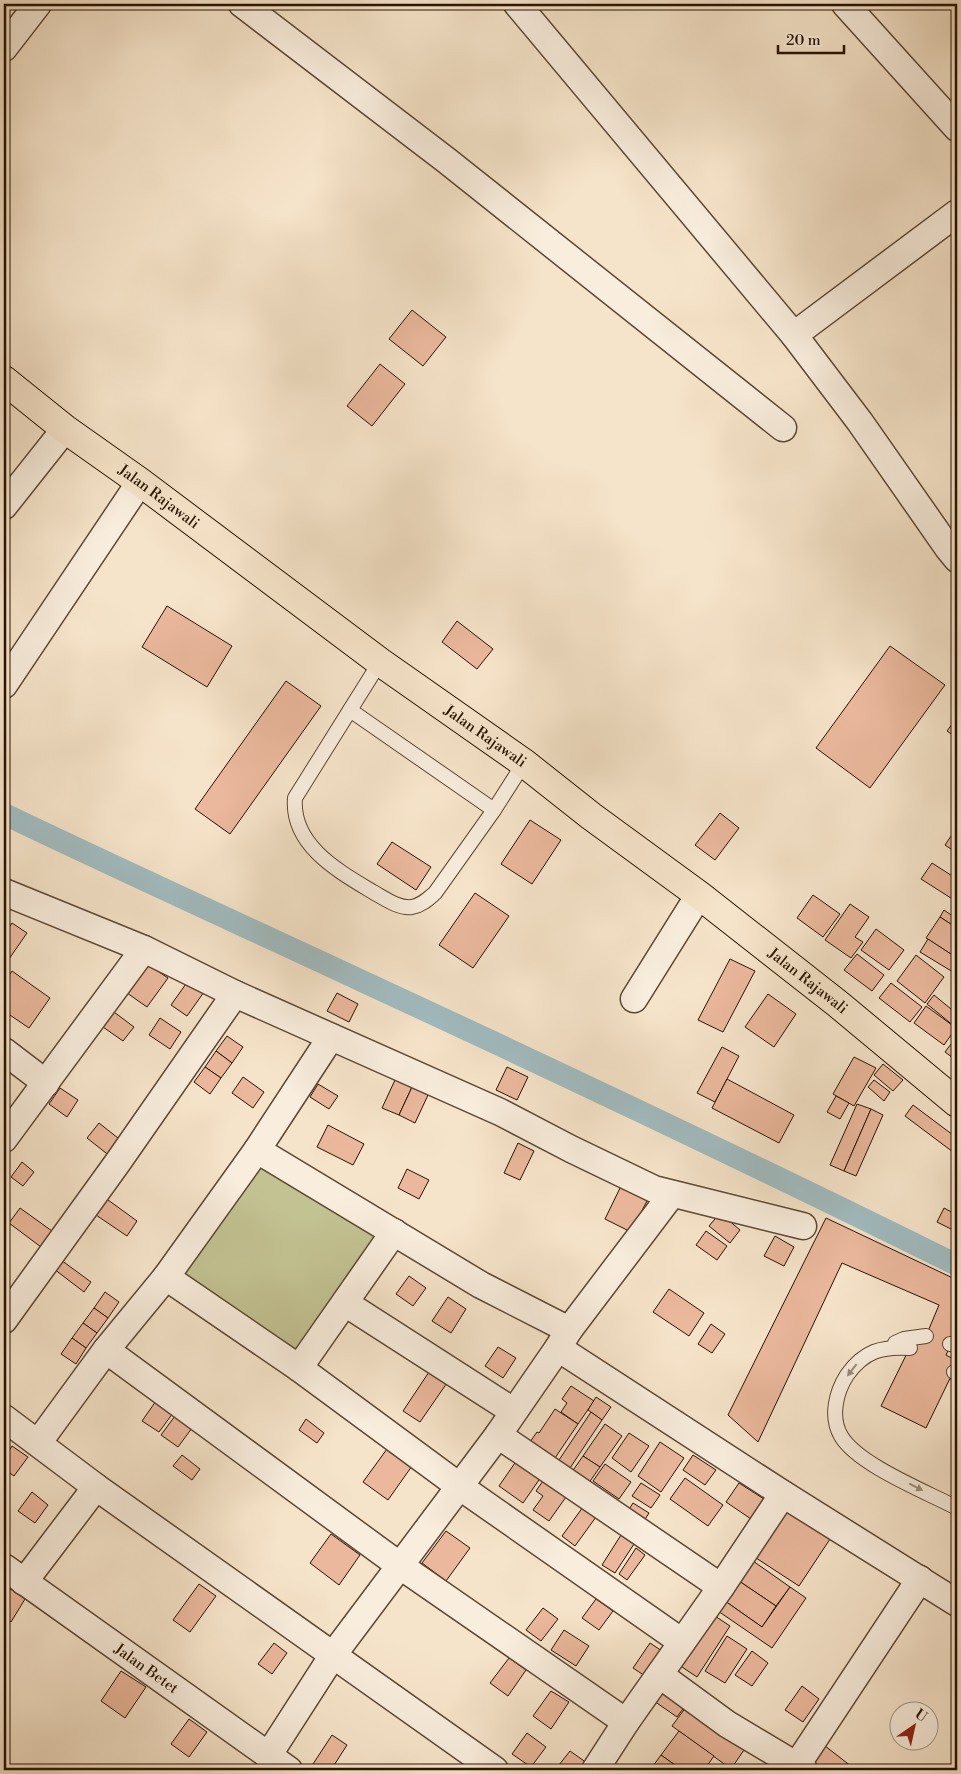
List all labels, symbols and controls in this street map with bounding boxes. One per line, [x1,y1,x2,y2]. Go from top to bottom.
scale bar [778,22,845,54]
text: 20 m [786,31,821,50]
street label: Jalan Rajawali [114,460,203,533]
street label: Jalan Rajawali [440,700,530,772]
street label: Jalan Rajawali [763,943,852,1018]
one-way arrow [846,1363,857,1376]
one-way arrow [909,1483,923,1491]
street label: Jalan Betet [110,1639,183,1699]
north arrow [888,1702,938,1752]
text: U [911,1706,930,1727]

